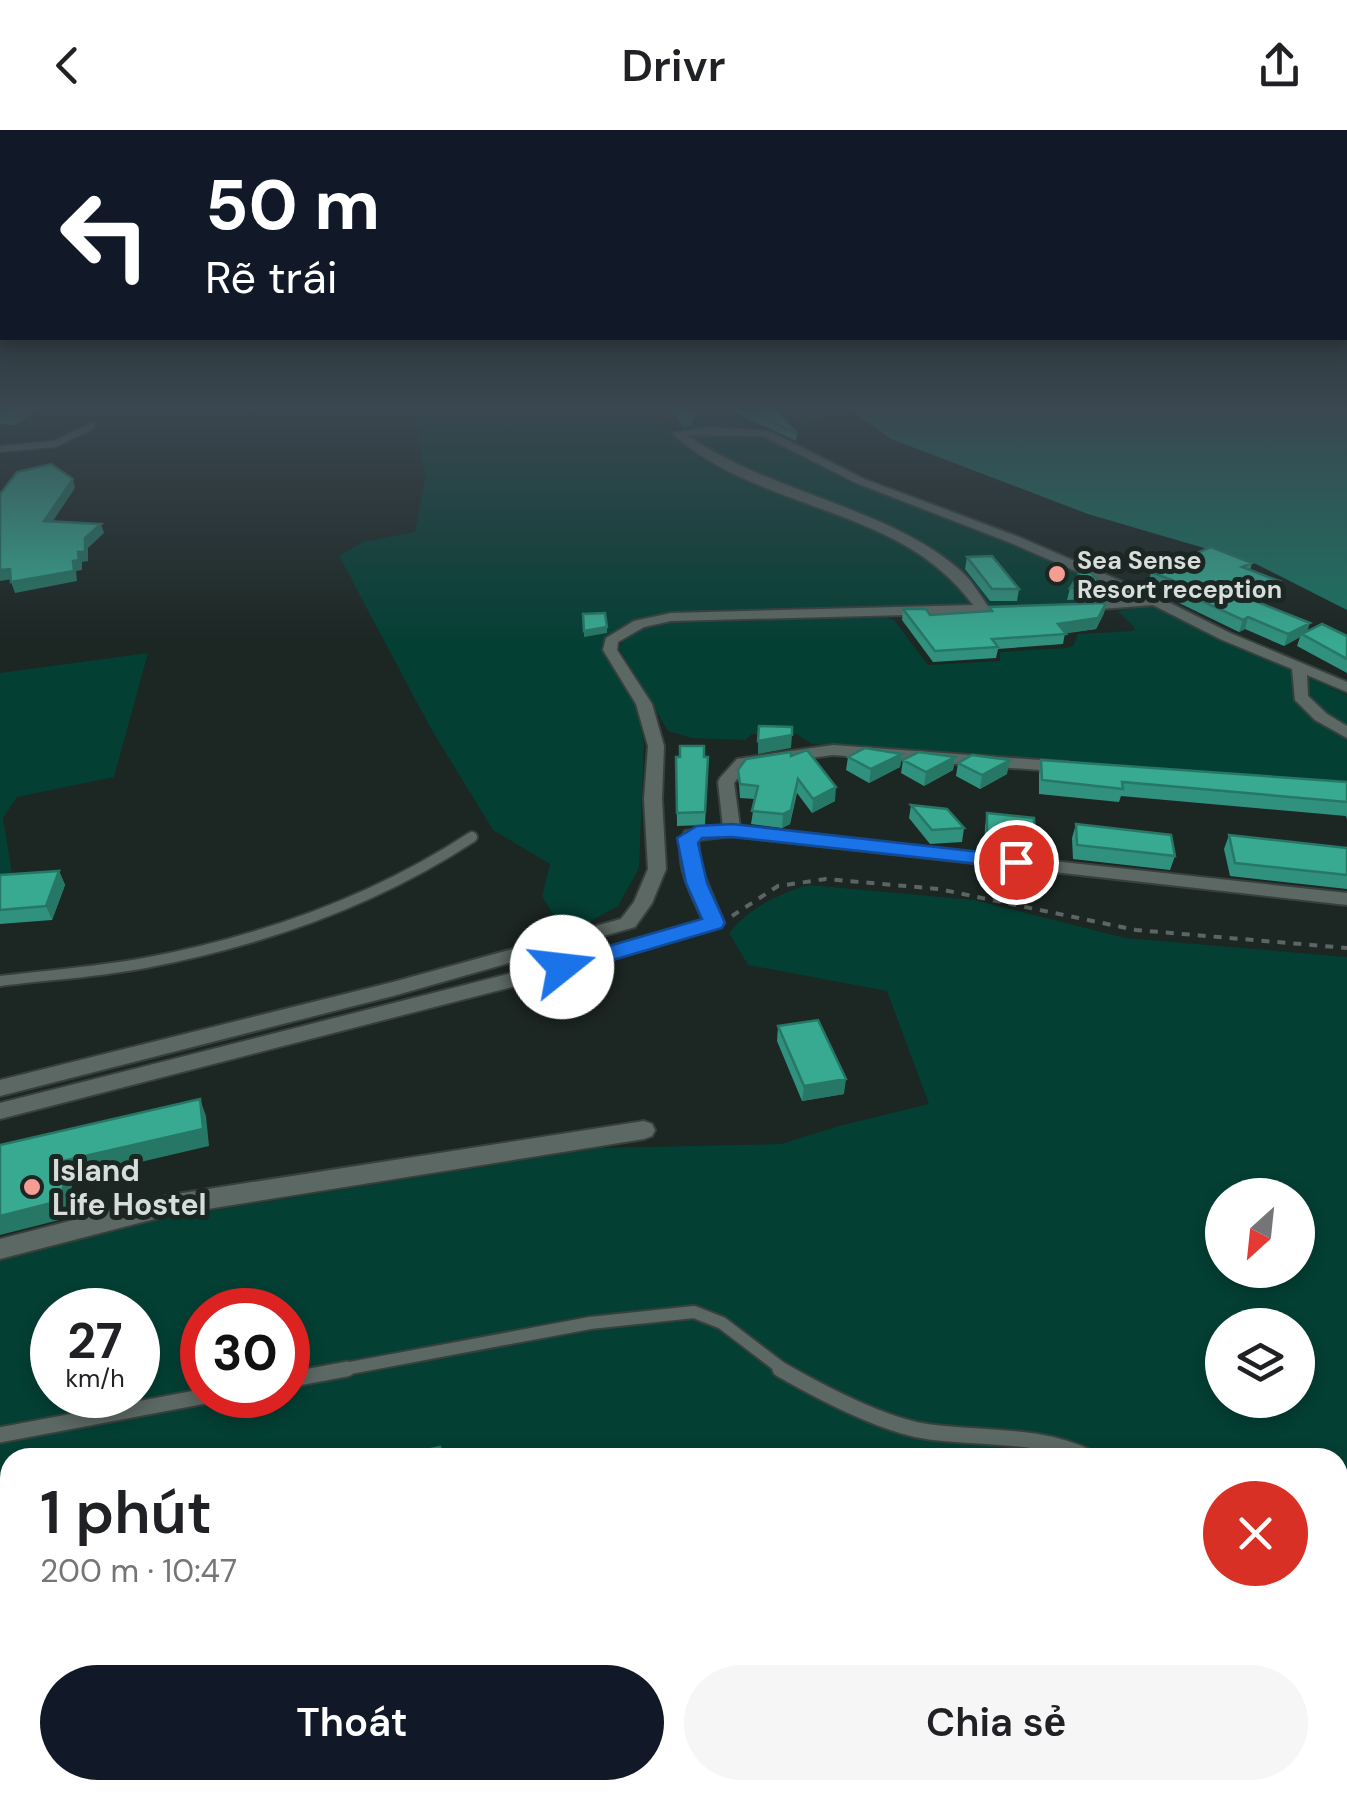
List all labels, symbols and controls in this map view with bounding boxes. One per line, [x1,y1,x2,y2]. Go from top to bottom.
text: Drivr [621,36,726,95]
icon: back [40,38,95,93]
icon: share [1252,38,1307,93]
text: 50 m [205,160,380,251]
icon: left [40,170,170,300]
text: Rẽ trái [205,248,337,307]
place label: Sea Sense Resort reception [1077,544,1282,606]
marker: Sea Sense Resort reception [1046,563,1068,585]
pin [974,820,1059,905]
icon: arrive [989,835,1044,890]
position arrow [510,915,614,1019]
place label: Island Life Hostel [52,1151,207,1224]
marker: Island Life Hostel [21,1176,43,1198]
north arrow [1205,1178,1315,1288]
map controls [1205,1178,1315,1418]
speed limit sign: 30 [180,1288,310,1418]
text: 27 [67,1308,123,1374]
button: layers [1205,1308,1315,1418]
text: km/h [65,1362,125,1395]
text: 1 phút [40,1473,212,1552]
button: close [1203,1481,1308,1586]
text: 200 m · 10:47 [40,1550,237,1592]
button: Thoát [40,1665,664,1780]
button: Chia sẻ [684,1665,1308,1780]

